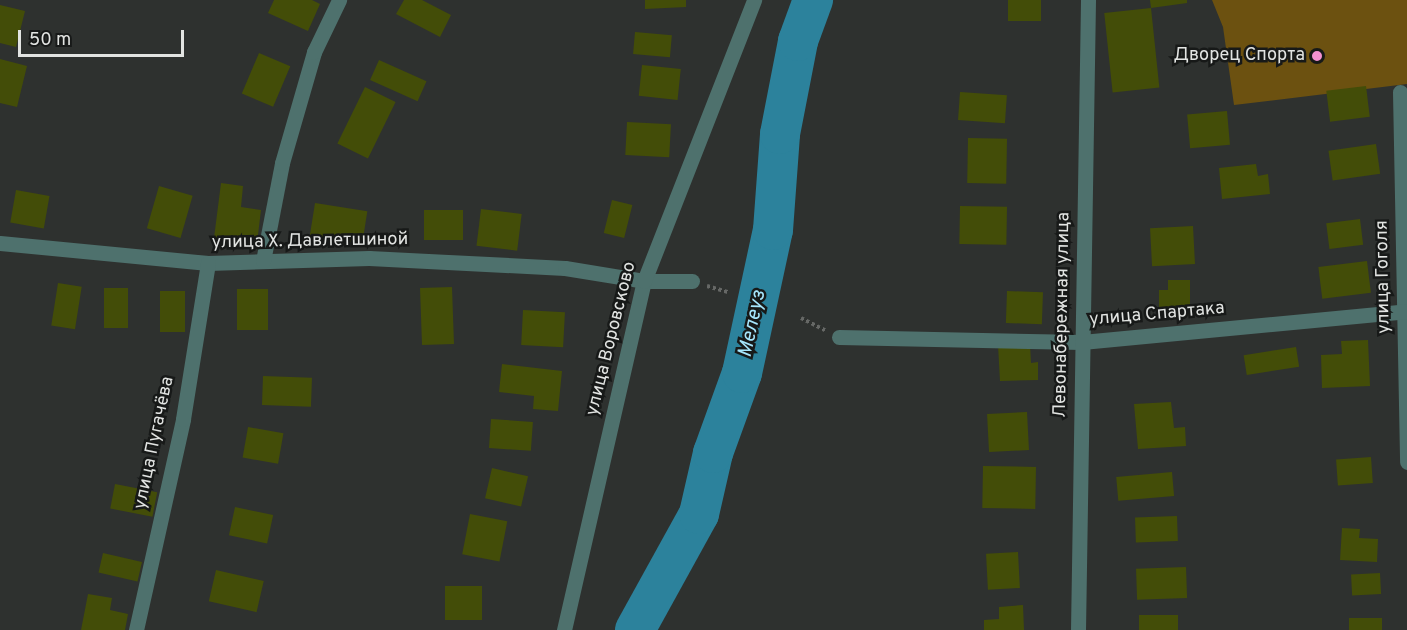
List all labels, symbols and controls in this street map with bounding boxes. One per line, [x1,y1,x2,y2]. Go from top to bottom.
scale bar [21,18,188,56]
text: 50 m [29,29,71,52]
place label: Дворец Спорта [1173,45,1305,67]
marker: Дворец Спорта [1310,49,1324,63]
street label: Левонабережная улица [1050,212,1076,418]
street label: улица Гоголя [1372,220,1396,334]
street label: улица Х. Давлетшиной [212,229,408,255]
street label: улица Воровсково [582,260,642,418]
water label: Мелеуз [734,288,772,360]
street label: улица Спартака [1088,298,1226,332]
street label: улица Пугачёва [130,375,180,511]

